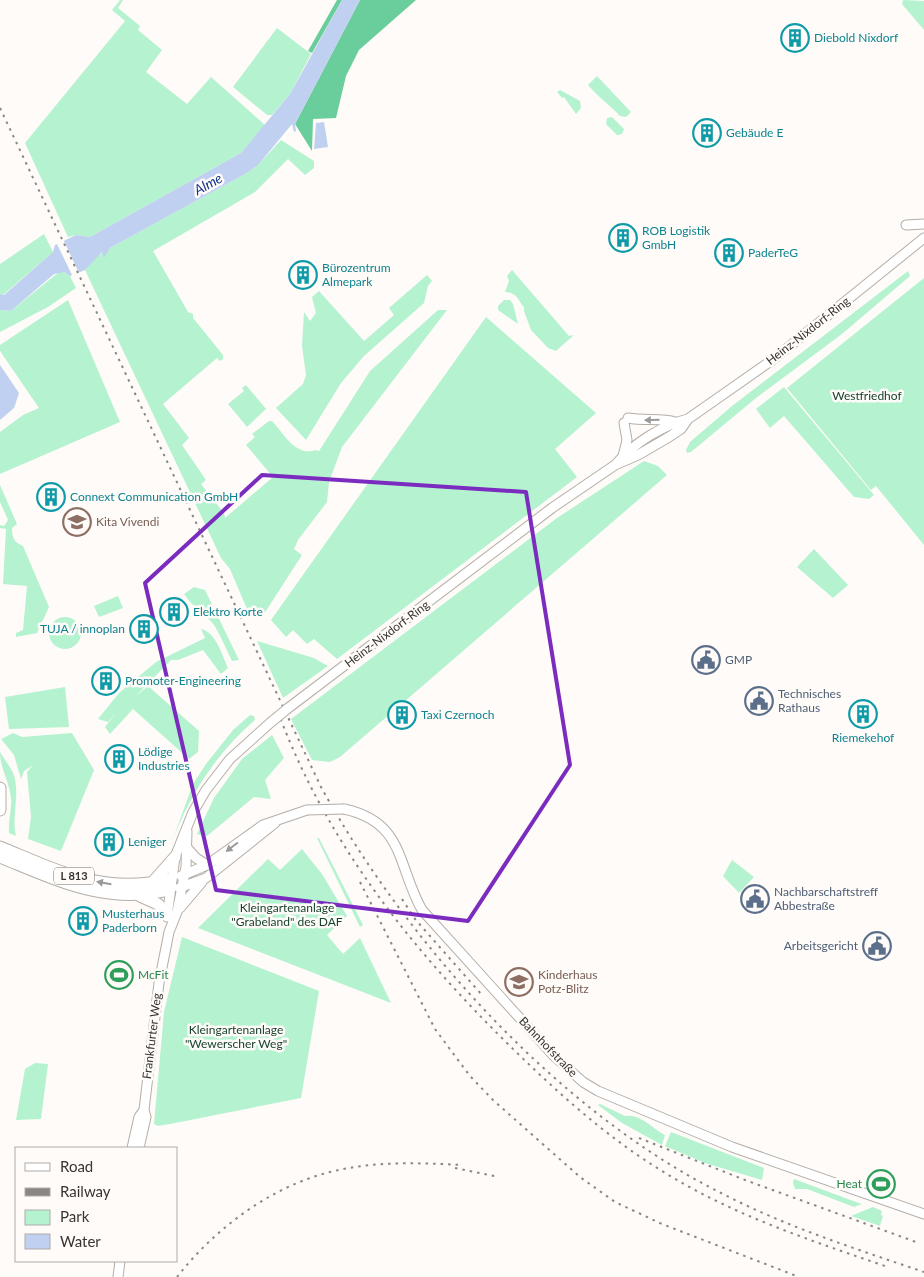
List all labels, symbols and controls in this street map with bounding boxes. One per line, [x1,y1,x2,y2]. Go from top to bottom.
building icon: Diebold Nixdorf [780,23,810,53]
place label: Diebold Nixdorf [814,30,899,45]
building icon: Gebäude E [692,118,722,148]
place label: Gebäude E [726,125,784,140]
water label: Alme [190,169,225,199]
building icon: ROB Logistik GmbH [608,223,638,253]
place label: ROB Logistik GmbH [642,223,711,252]
building icon: PaderTeG [714,238,744,268]
place label: PaderTeG [748,245,798,260]
building icon: Bürozentrum Almepark [288,260,318,290]
place label: Bürozentrum Almepark [322,260,391,289]
street label: Heinz-Nixdorf-Ring [763,293,853,368]
park label: Westfriedhof [832,388,902,403]
one-way arrow [643,416,659,424]
building icon: Connext Communication GmbH [36,482,66,512]
place label: Connext Communication GmbH [70,489,238,504]
school or university icon: Kita Vivendi [62,507,92,537]
place label: Kita Vivendi [96,514,160,529]
building icon: Elektro Korte [159,597,189,627]
street label: Heinz-Nixdorf-Ring [341,597,432,670]
place label: Elektro Korte [193,604,263,619]
building icon: TUJA / innoplan [129,614,159,644]
place label: TUJA / innoplan [40,621,125,636]
public building icon: GMP [691,645,721,675]
place label: GMP [725,652,752,667]
building icon: Promoter-Engineering [91,666,121,696]
place label: Promoter-Engineering [125,673,241,688]
public building icon: Technisches Rathaus [744,686,774,716]
place label: Technisches Rathaus [778,686,841,715]
building icon: Riemekehof [848,699,878,729]
building icon: Taxi Czernoch [387,700,417,730]
place label: Taxi Czernoch [421,707,495,722]
place label: Riemekehof [832,730,895,745]
building icon: Lödige Industries [104,744,134,774]
place label: Lödige Industries [138,744,190,773]
building icon: Leniger [94,827,124,857]
place label: Leniger [128,834,167,849]
one-way arrow [225,842,239,852]
road number: L 813 [54,868,94,884]
one-way arrow [95,879,111,887]
public building icon: Nachbarschaftstreff Abbestraße [740,884,770,914]
place label: Nachbarschaftstreff Abbestraße [774,884,878,913]
park label: Kleingartenanlage "Grabeland" des DAF [231,900,343,929]
building icon: Musterhaus Paderborn [68,906,98,936]
place label: Musterhaus Paderborn [102,906,164,935]
public building icon: Arbeitsgericht [862,931,892,961]
place label: Arbeitsgericht [784,938,859,953]
sports icon: McFit [104,960,134,990]
place label: McFit [138,967,169,982]
school or university icon: Kinderhaus Potz-Blitz [504,967,534,997]
place label: Kinderhaus Potz-Blitz [538,967,598,996]
street label: Frankfurter Weg [139,992,164,1080]
street label: Bahnhofstraße [516,1014,581,1080]
park label: Kleingartenanlage "Wewerscher Weg" [185,1022,287,1051]
legend [15,1147,178,1262]
text: Road [60,1157,93,1175]
sports icon: Heat [866,1169,896,1199]
place label: Heat [836,1176,863,1191]
text: Railway [60,1182,111,1200]
text: Park [60,1207,90,1225]
text: Water [60,1232,101,1250]

